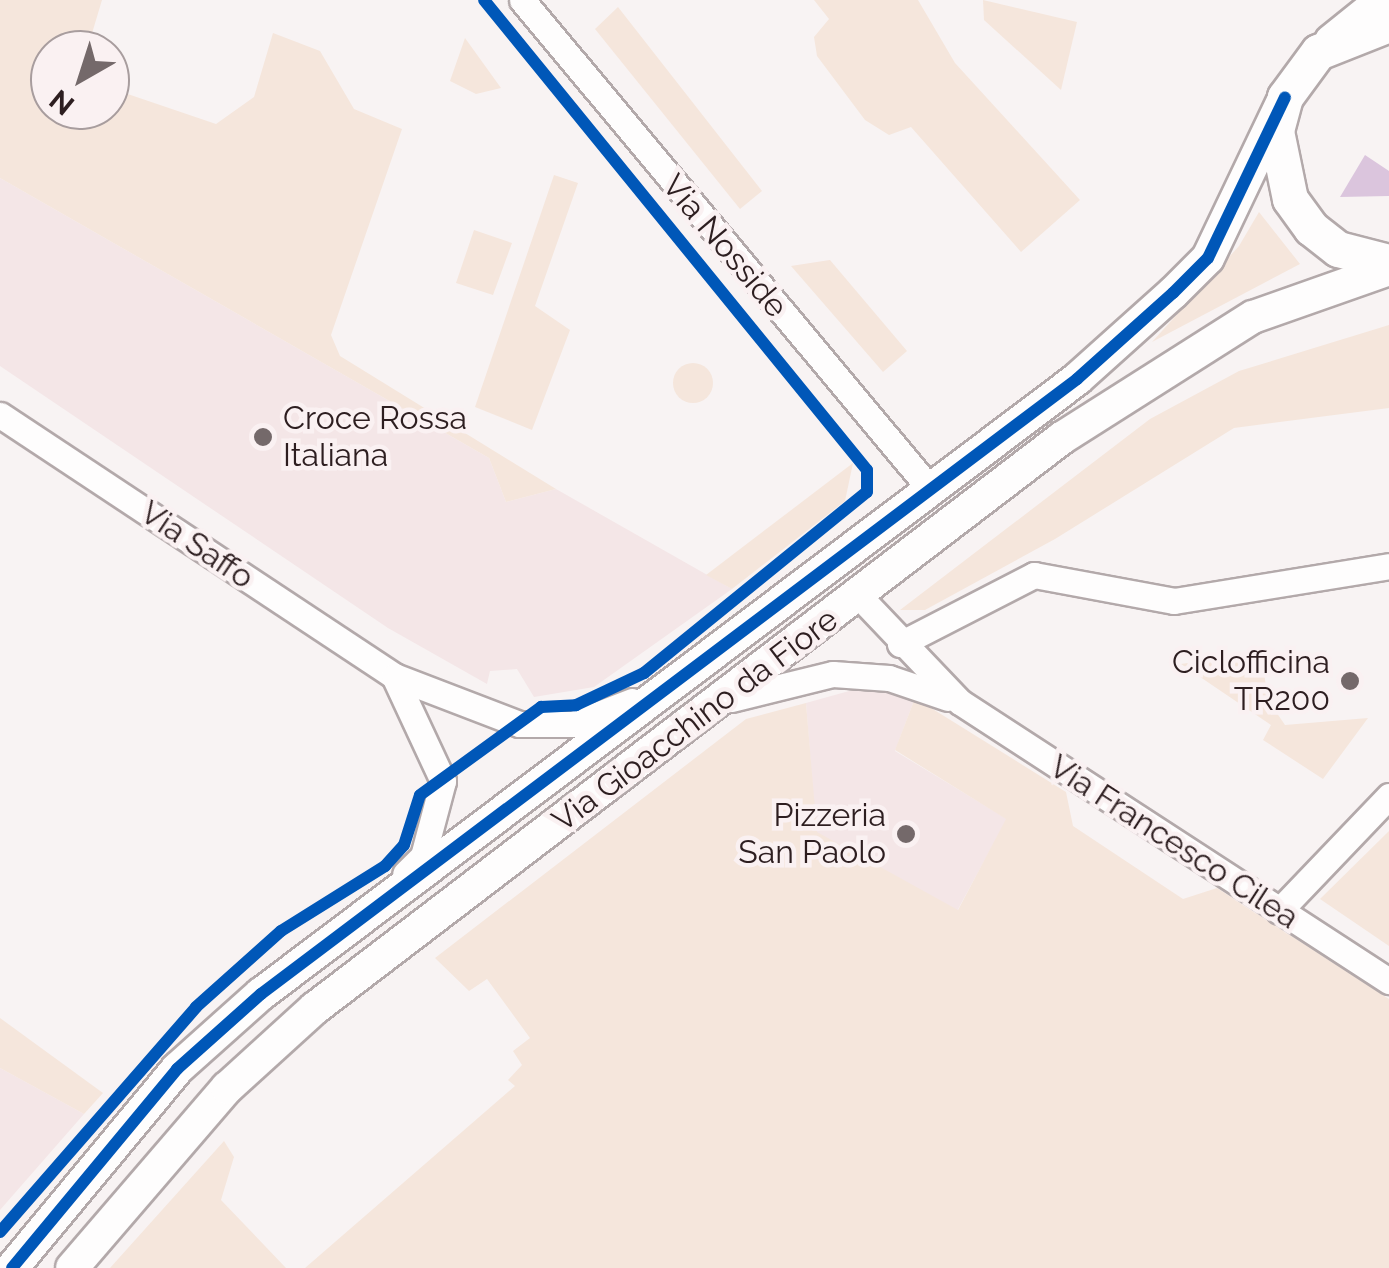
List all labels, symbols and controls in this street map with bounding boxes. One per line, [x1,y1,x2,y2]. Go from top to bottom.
north arrow [30,30,130,130]
text: N [43,83,81,122]
street label: Via Nosside [654,167,796,325]
place label: Croce Rossa Italiana [283,400,467,475]
marker: Croce Rossa Italiana [252,426,274,448]
street label: Via Saffo [133,493,261,597]
street label: Via Gioacchino da Fiore [545,600,845,840]
place label: Ciclofficina TR200 [1172,644,1330,719]
marker: Ciclofficina TR200 [1339,670,1361,692]
street label: Via Francesco Cilea [1042,747,1306,937]
place label: Pizzeria San Paolo [738,797,886,872]
marker: Pizzeria San Paolo [895,823,917,845]

